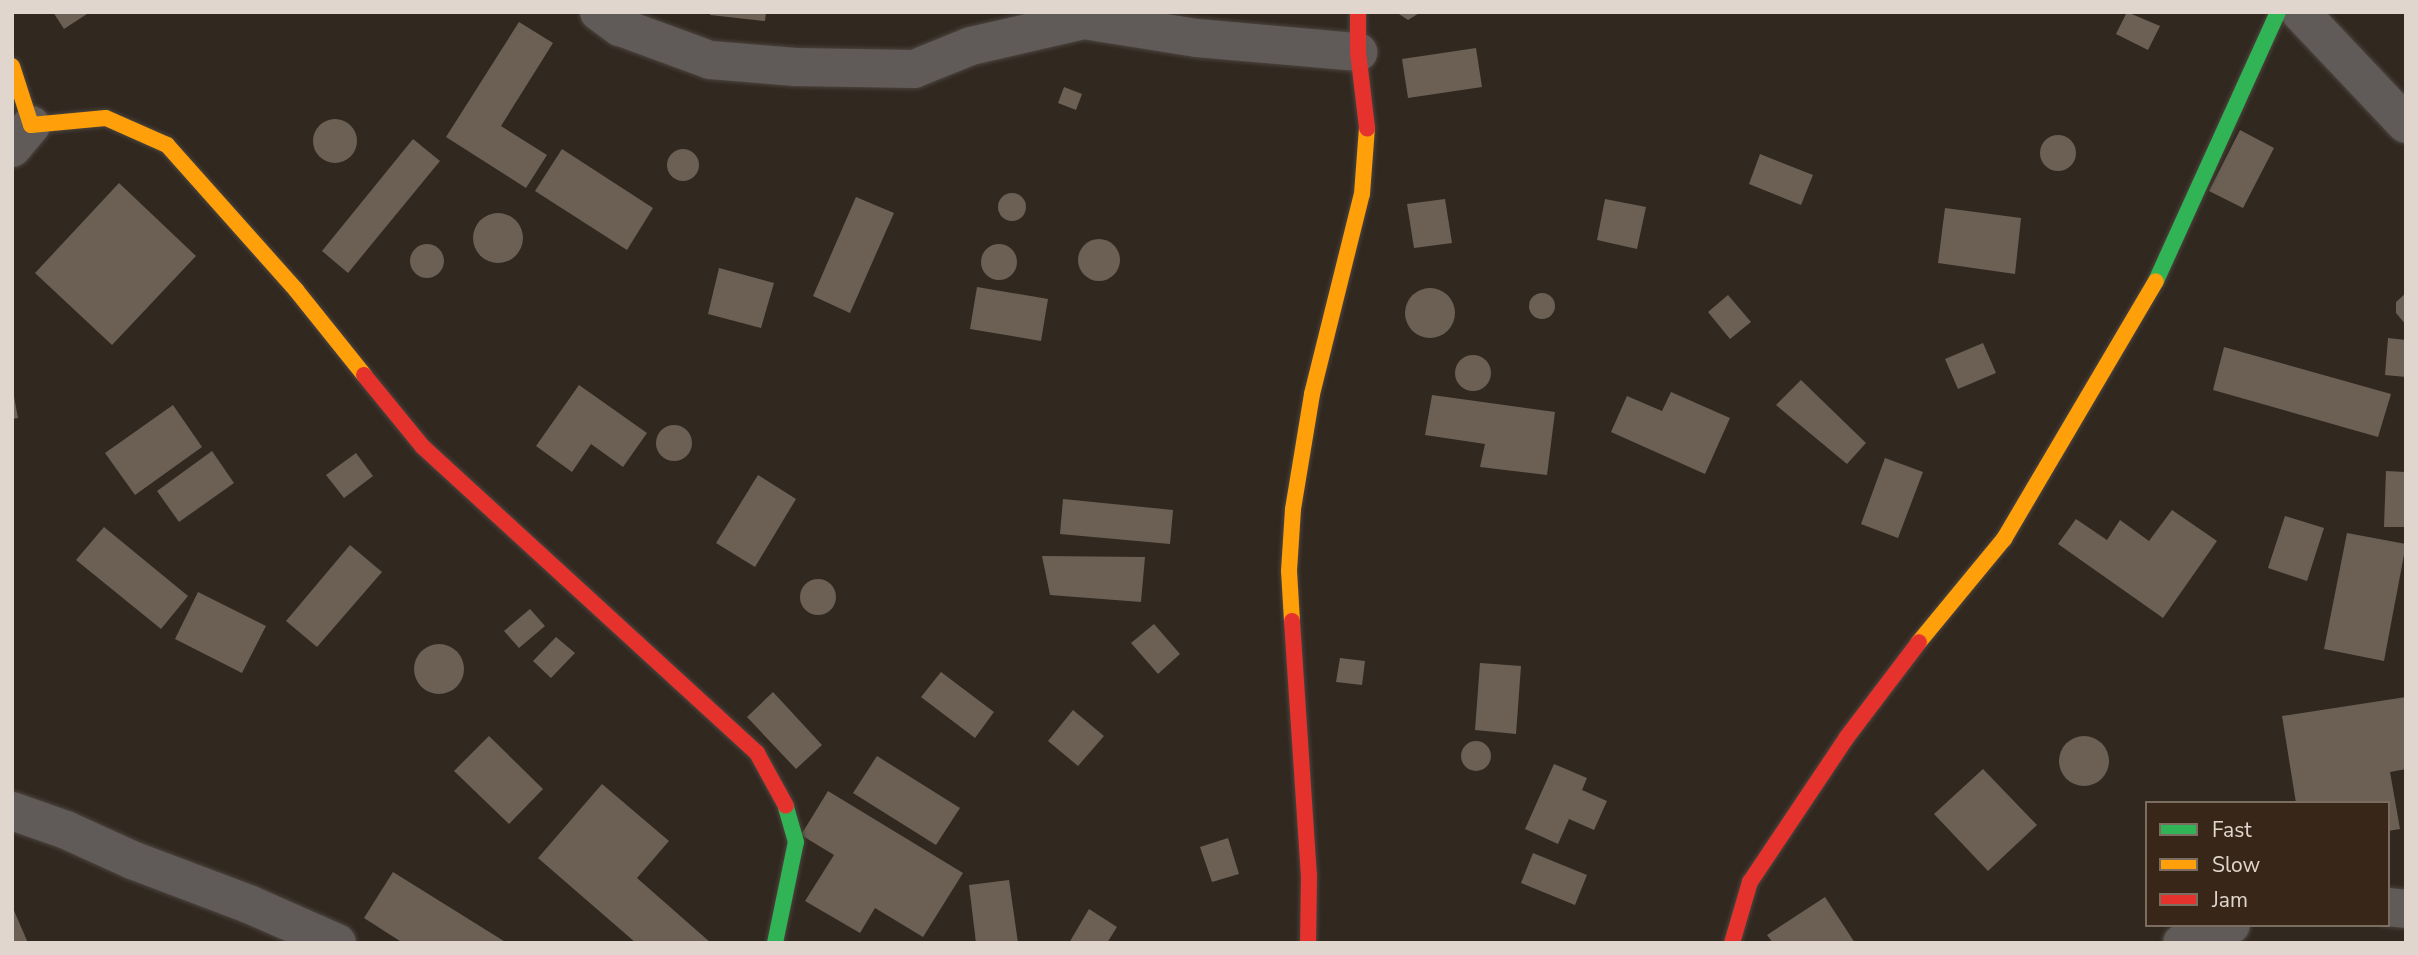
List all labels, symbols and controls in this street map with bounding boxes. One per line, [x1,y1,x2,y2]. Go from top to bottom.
legend [2145,801,2390,927]
text: Fast [2212,816,2252,844]
text: Slow [2212,851,2260,879]
text: Jam [2212,886,2248,914]

